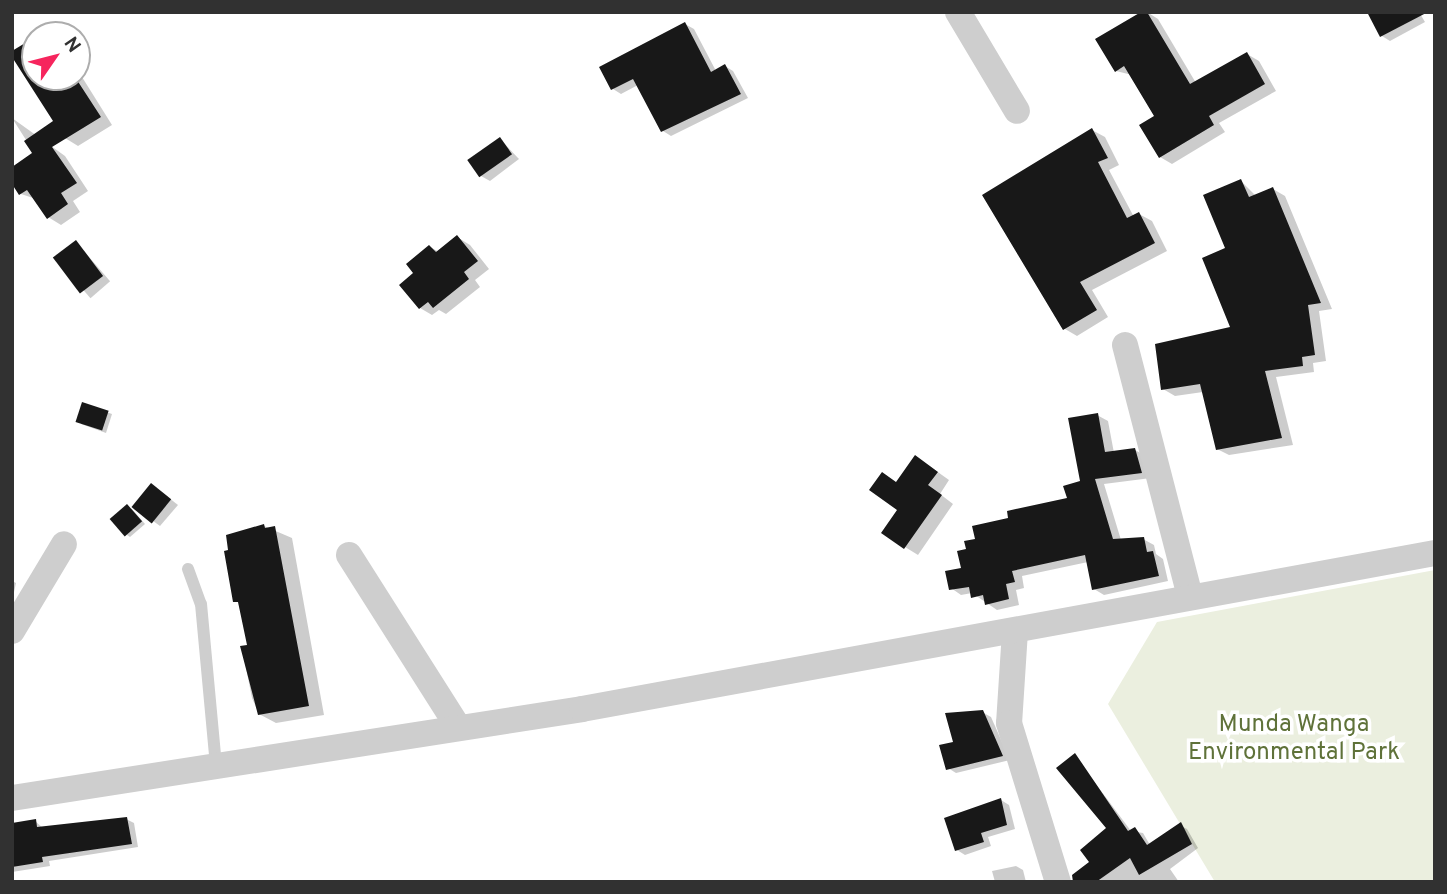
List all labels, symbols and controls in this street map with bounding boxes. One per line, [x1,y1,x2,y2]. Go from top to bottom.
north arrow [21,21,91,91]
text: N [58,33,85,58]
park label: Munda Wanga Environmental Park [1188,712,1400,768]

